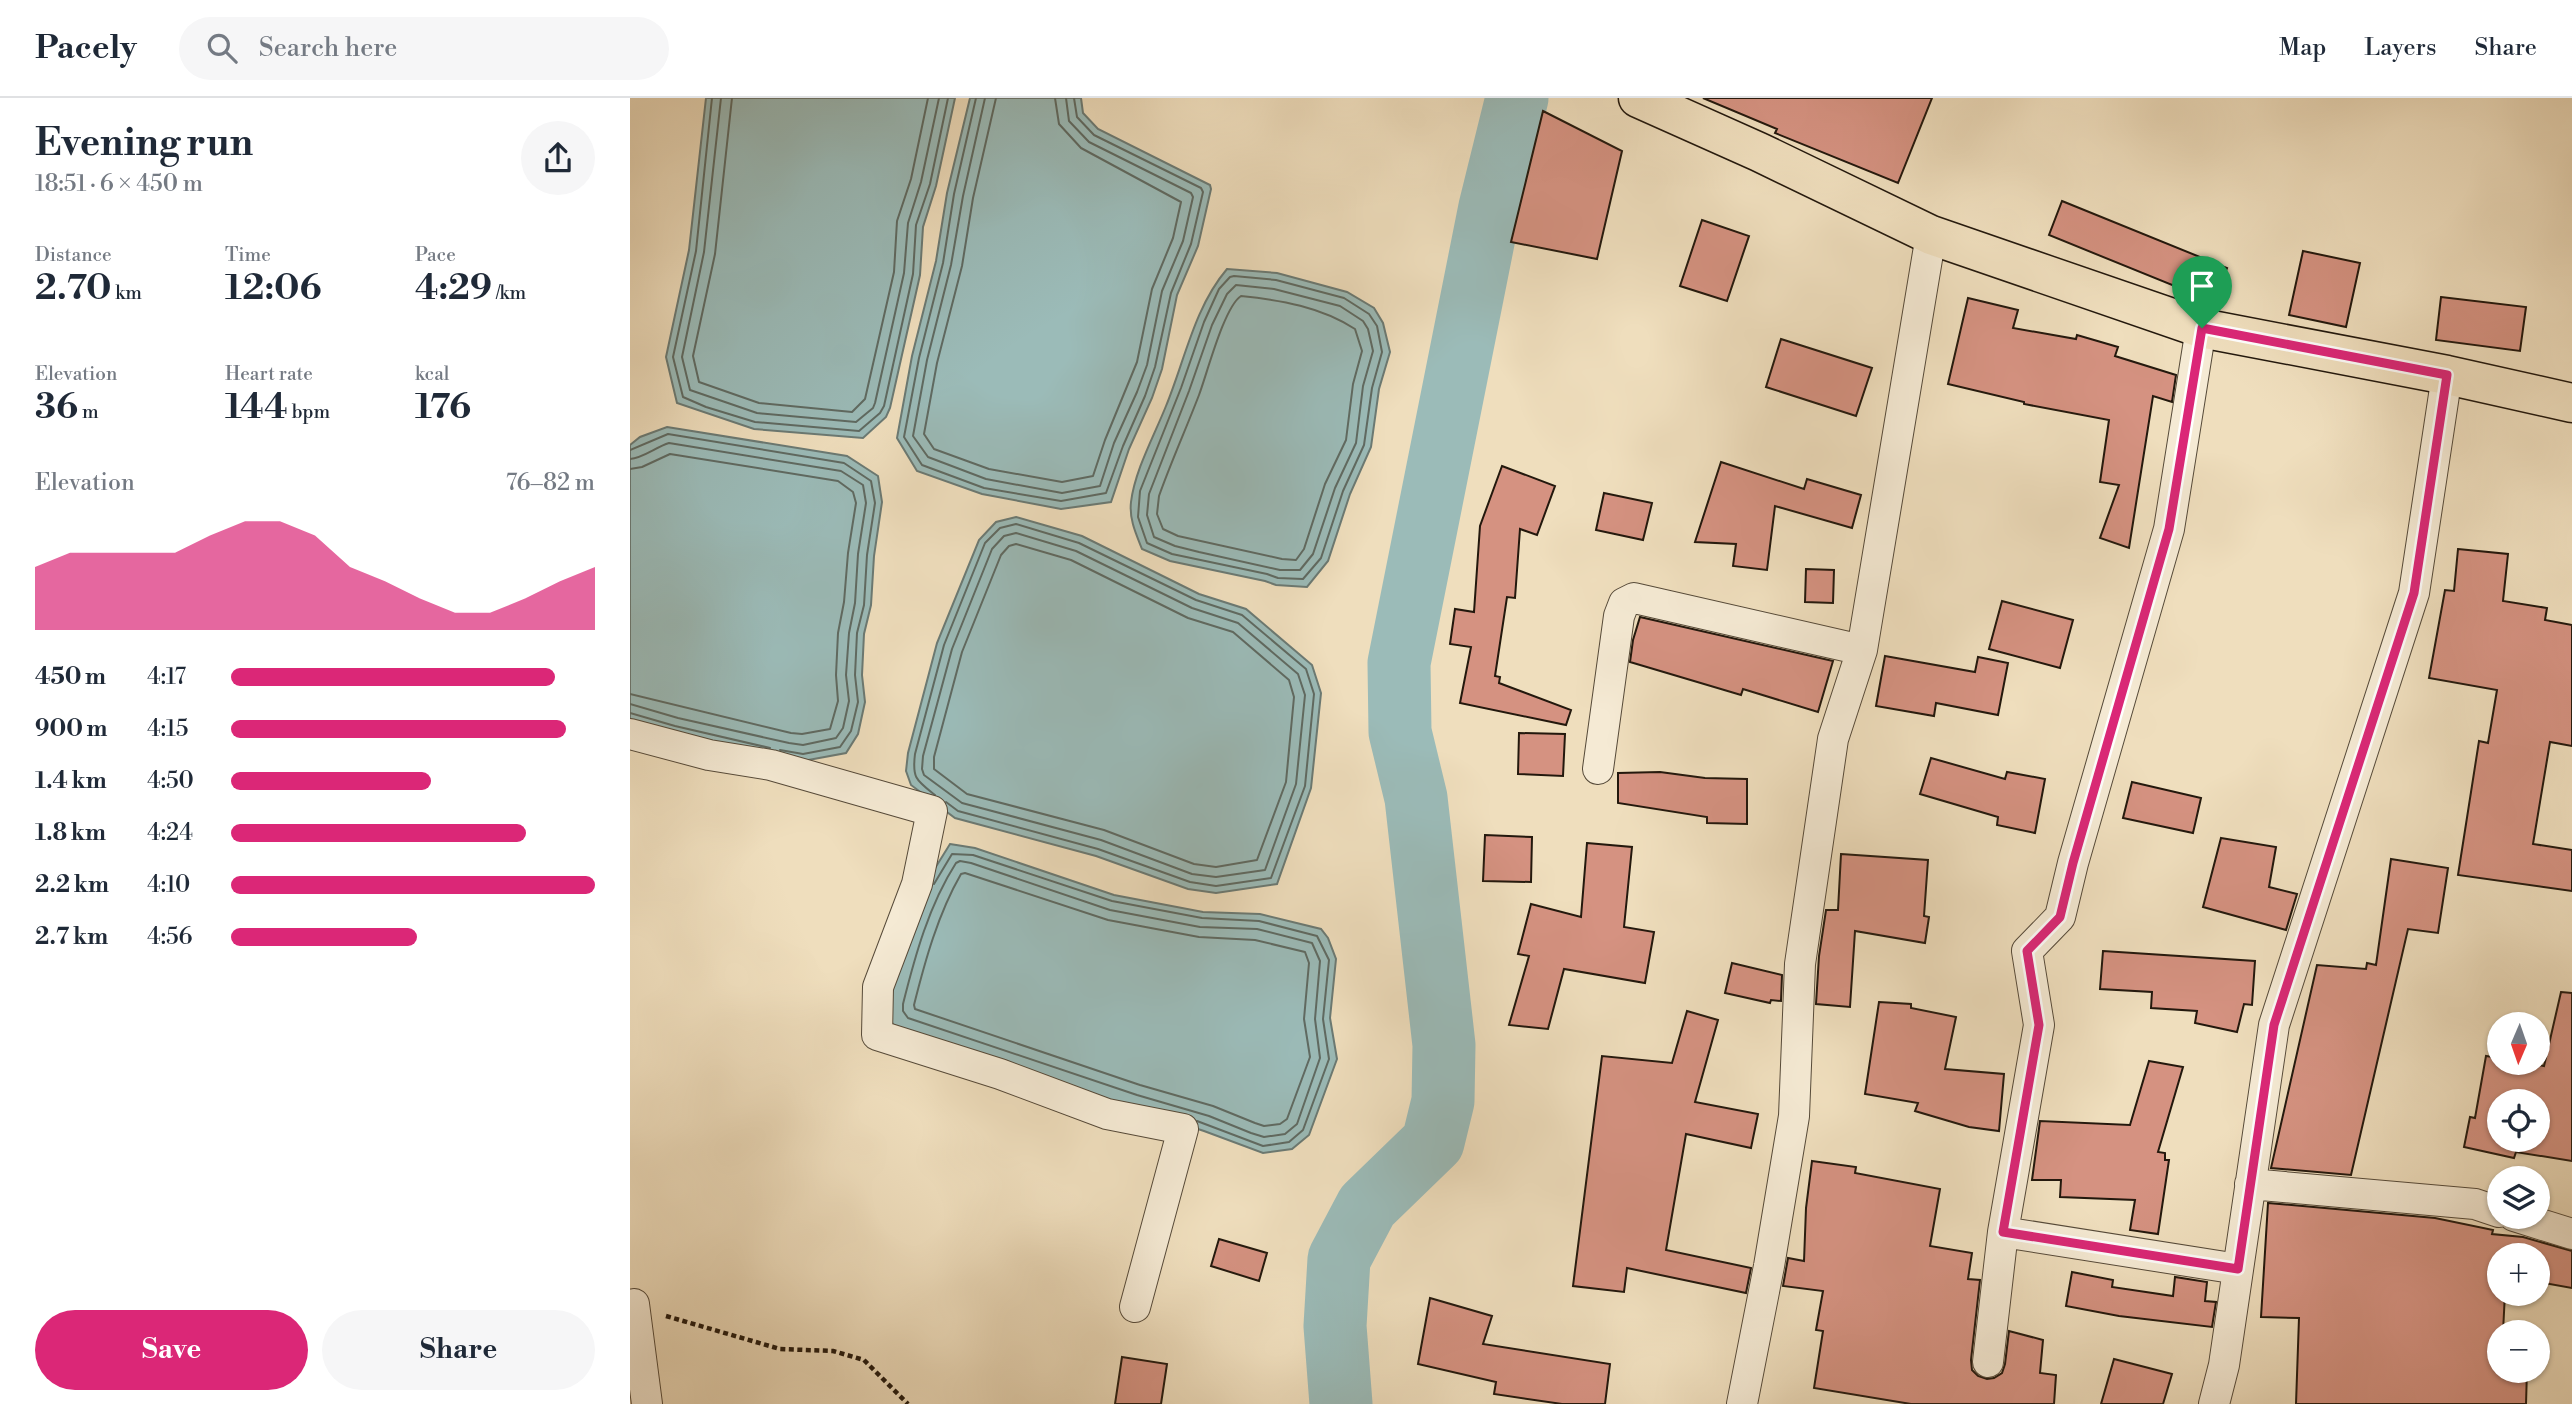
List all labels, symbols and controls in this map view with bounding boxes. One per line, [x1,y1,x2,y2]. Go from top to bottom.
search box [179,17,669,80]
text: Pacely [35,28,137,69]
icon: search [203,29,241,67]
text: Search here [259,32,397,64]
text: Map [2279,33,2326,63]
text: Layers [2364,33,2436,63]
text: Share [2474,33,2537,63]
text: Evening run [35,120,253,167]
button: share [521,121,595,195]
text: 18:51 · 6 × 450 m [35,170,203,198]
text: Distance [35,243,112,267]
text: Time [225,243,271,267]
text: Pace [415,243,456,267]
pin [2172,256,2232,328]
text: 2.70 [35,267,111,310]
text: 12:06 [225,267,321,310]
text: 4:29 [415,267,492,310]
icon: arrive [2183,267,2221,305]
text: km [111,281,142,305]
text: /km [492,281,526,305]
text: Elevation [35,362,117,386]
text: Heart rate [225,362,313,386]
text: kcal [415,362,449,386]
text: 36 [35,386,78,429]
text: 144 [225,386,288,429]
text: 176 [415,386,471,429]
text: m [78,400,99,424]
text: bpm [288,400,330,424]
text: Elevation [35,469,135,497]
text: 76–82 m [506,469,595,497]
text: 450 m [35,663,106,691]
text: 4:17 [147,663,186,691]
text: 900 m [35,715,108,743]
text: 4:15 [147,715,188,743]
text: 1.4 km [35,767,107,795]
text: 4:50 [147,767,194,795]
text: 1.8 km [35,819,106,847]
text: 4:24 [147,819,193,847]
text: 2.2 km [35,871,109,899]
text: 4:10 [147,871,190,899]
text: 2.7 km [35,923,108,951]
text: 4:56 [147,923,193,951]
north arrow [2487,1012,2550,1074]
map controls [2487,1012,2550,1383]
button: locate [2487,1089,2550,1152]
button: layers [2487,1166,2550,1229]
button: + [2487,1243,2550,1306]
button: Save [35,1310,308,1390]
button: Share [322,1310,595,1390]
button: − [2487,1320,2550,1383]

